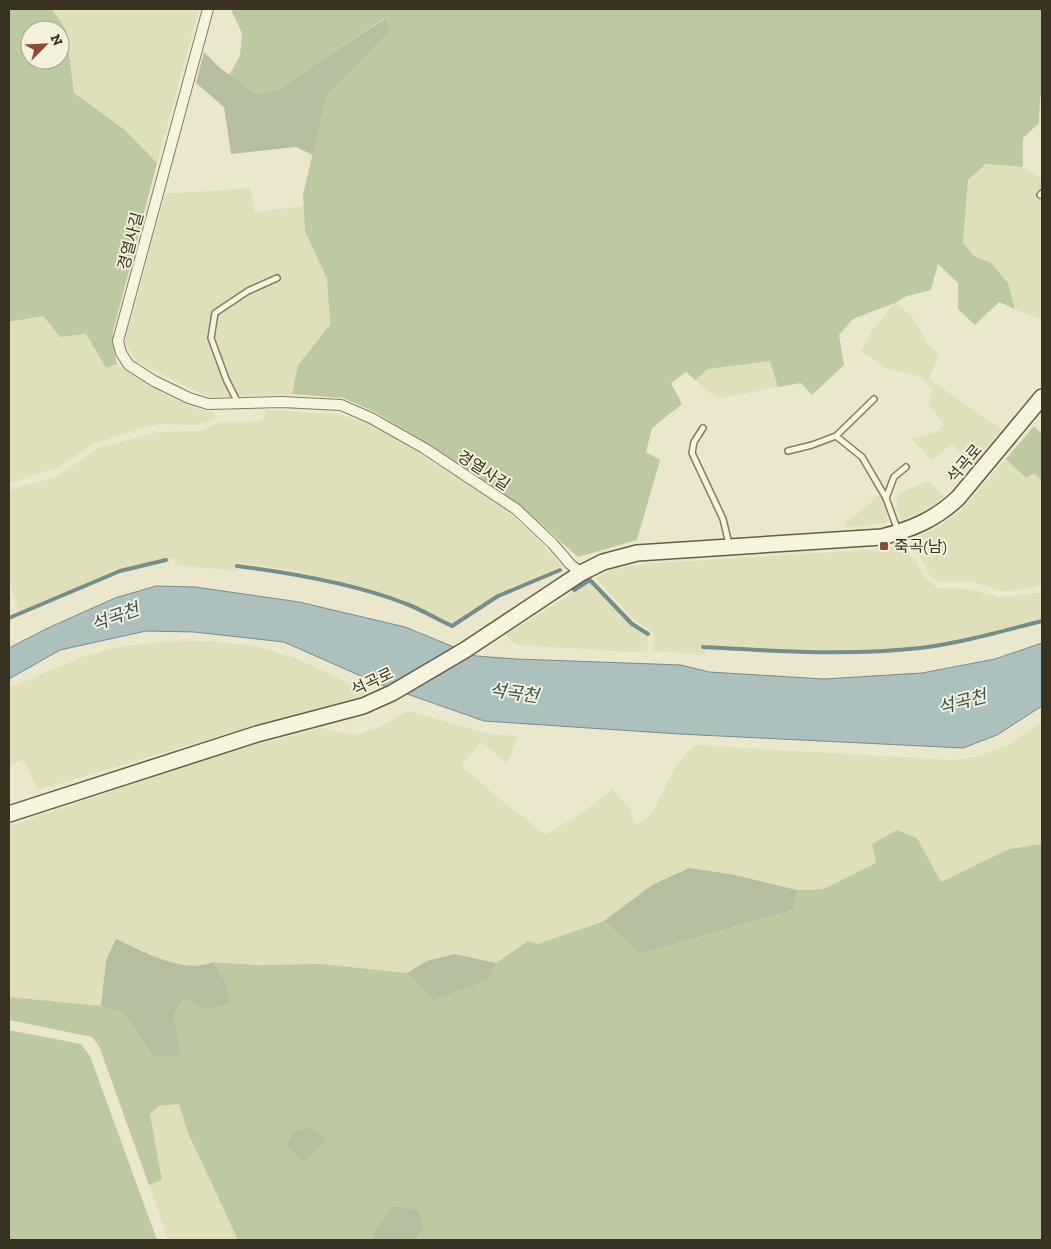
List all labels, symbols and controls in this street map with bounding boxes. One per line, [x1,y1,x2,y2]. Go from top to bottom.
north arrow [20,20,70,70]
text: N [46,32,66,49]
street label: 경열사길 [114,210,147,272]
street label: 석곡로 [943,440,986,486]
street label: 경열사길 [454,446,514,494]
place label: 죽곡(남) [894,537,947,556]
marker: 죽곡(남) [878,540,890,552]
water label: 석곡천 [88,597,144,636]
street label: 석곡로 [348,663,396,699]
water label: 석곡천 [488,679,543,708]
water label: 석곡천 [935,684,991,719]

